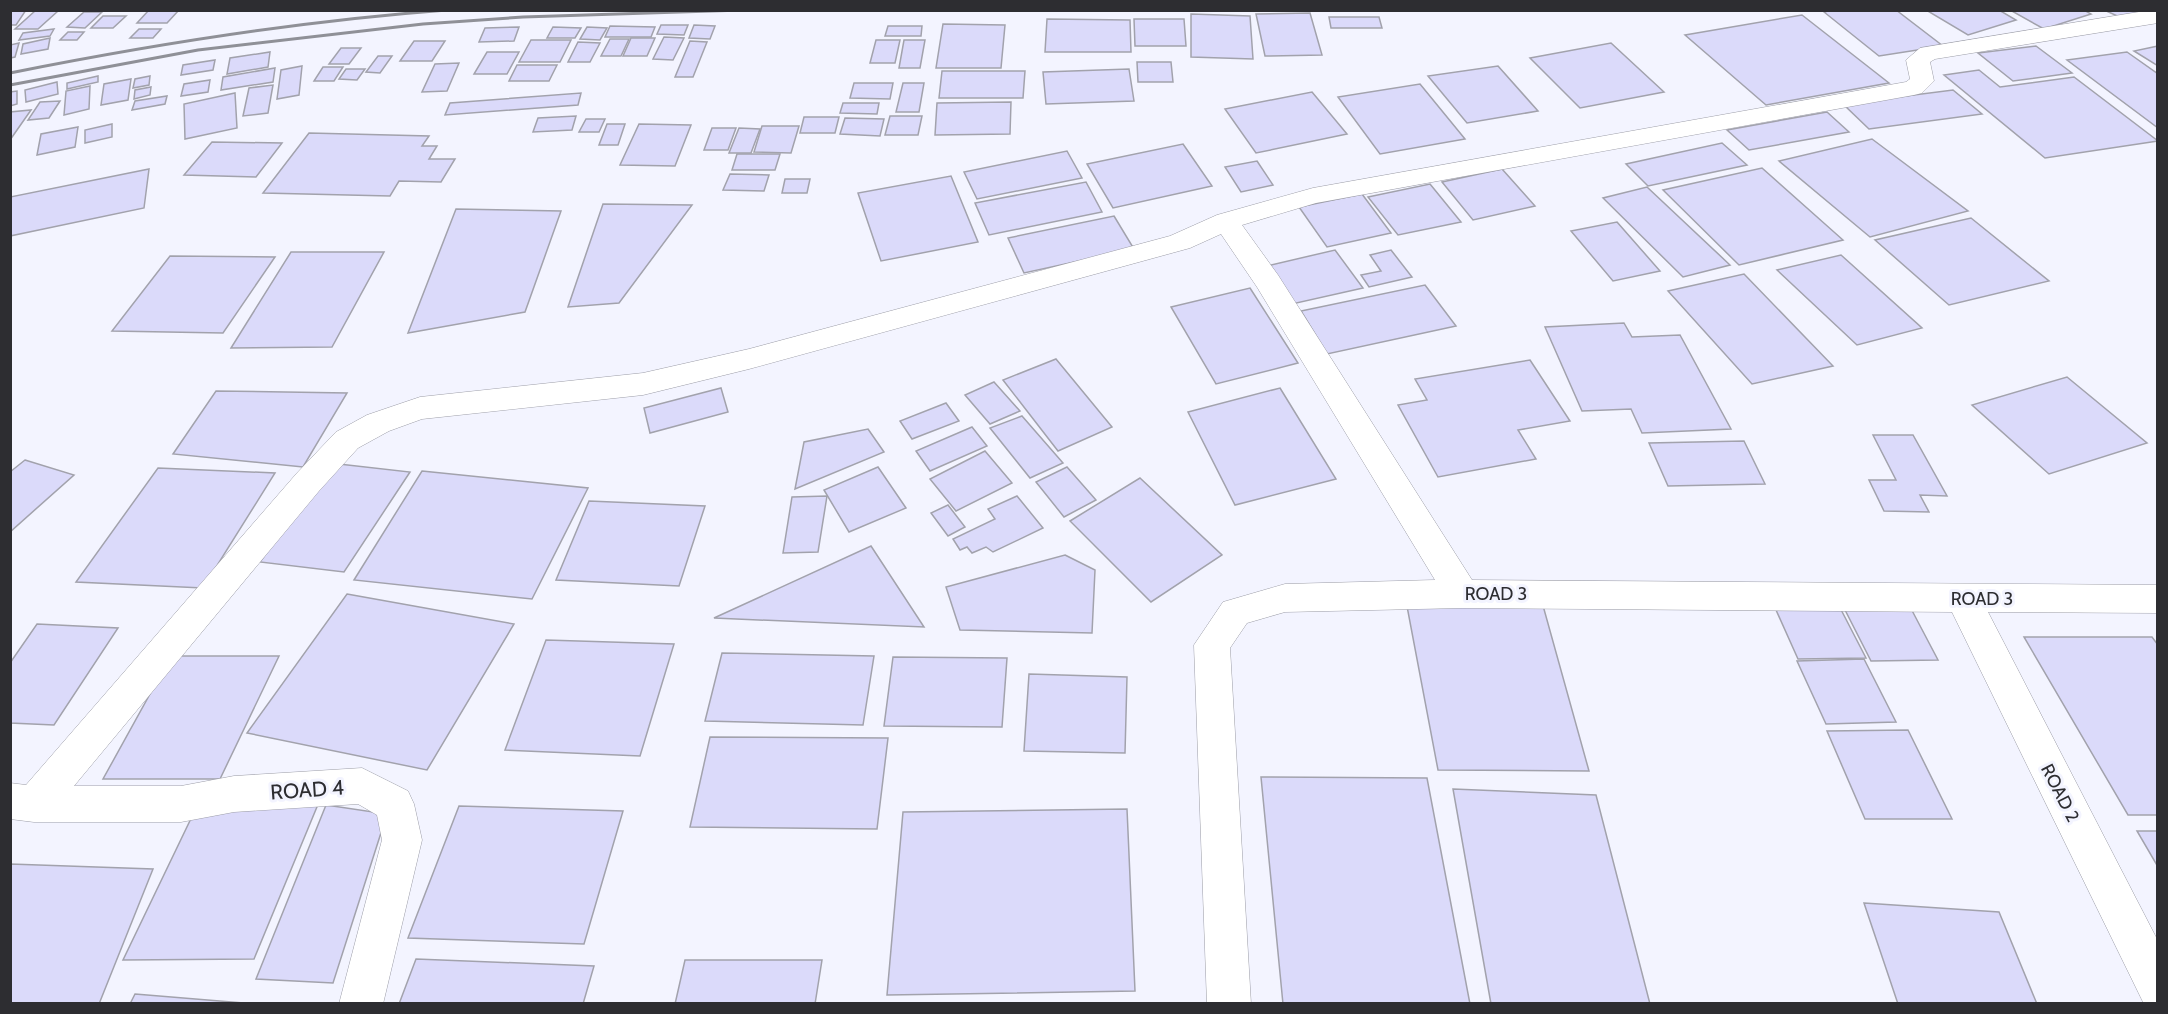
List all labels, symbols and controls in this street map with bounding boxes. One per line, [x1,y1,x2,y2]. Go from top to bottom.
street label: ROAD 3 [1465,583,1527,605]
street label: ROAD 3 [1951,588,2013,610]
street label: ROAD 2 [2036,760,2084,826]
street label: ROAD 4 [269,774,345,805]

